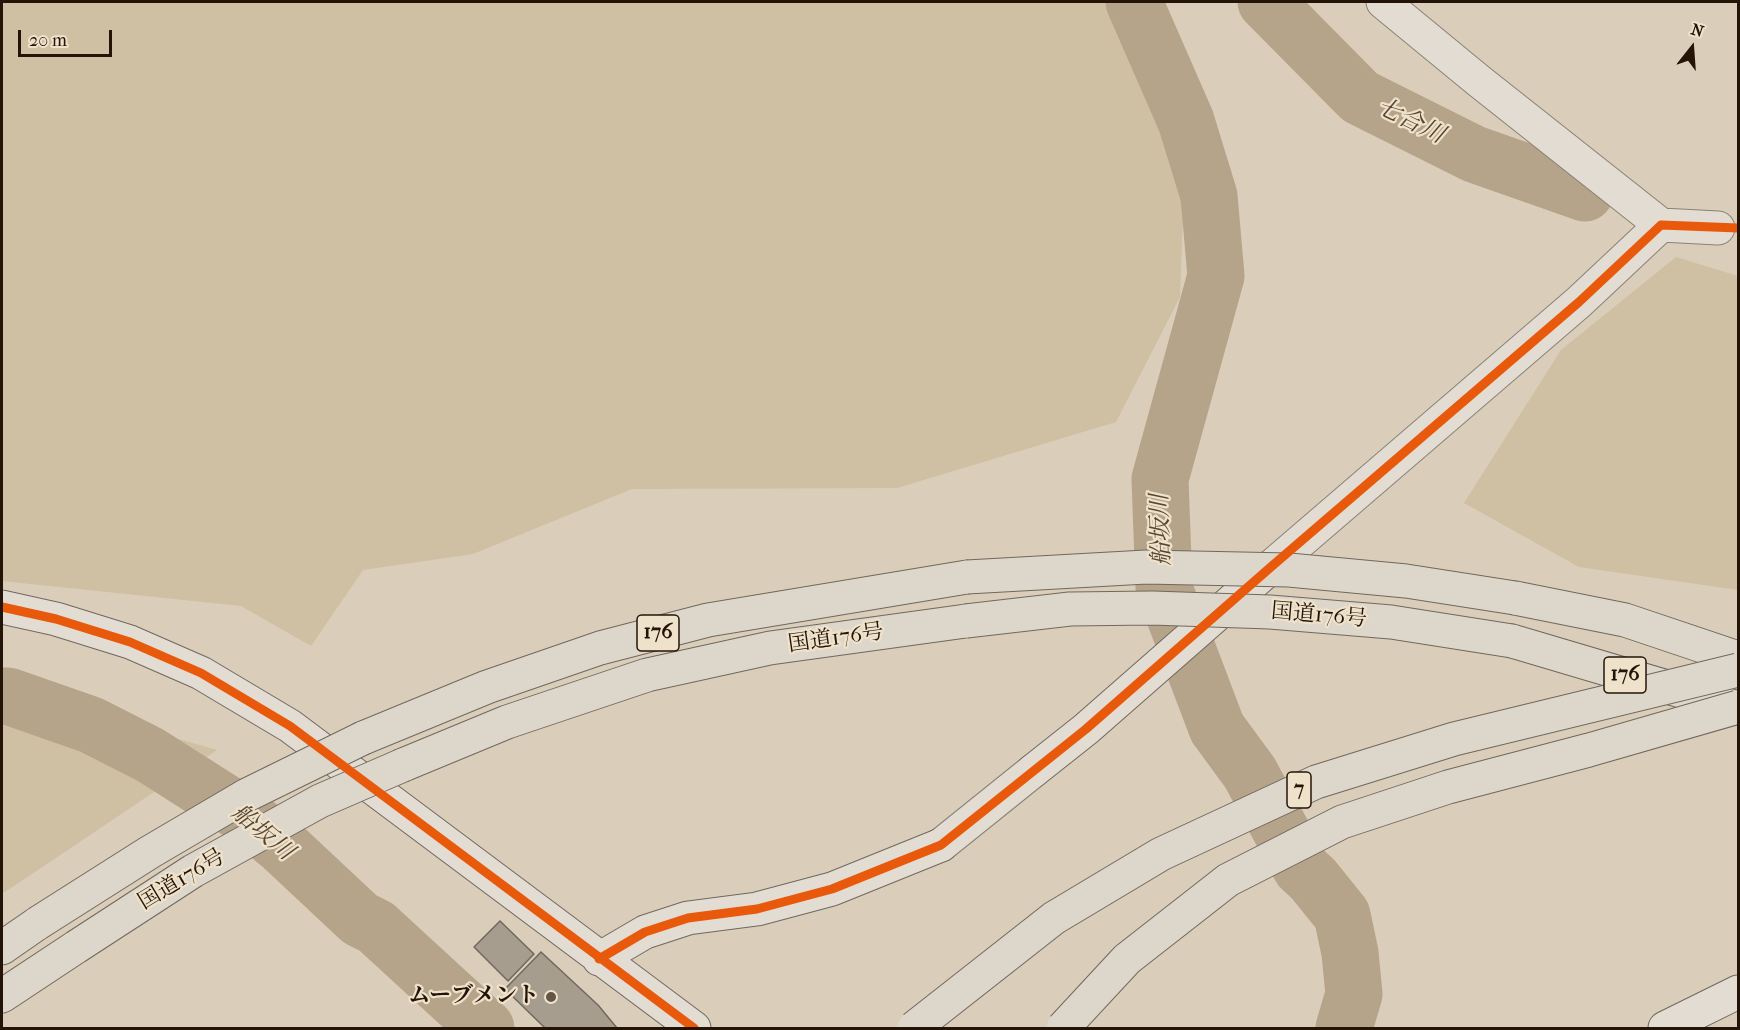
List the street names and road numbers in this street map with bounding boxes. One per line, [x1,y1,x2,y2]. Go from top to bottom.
street label: 国道176号 [1270,599,1368,633]
road number: 176 [637,615,679,651]
street label: 国道176号 [786,619,886,659]
road number: 176 [1604,657,1646,693]
road number: 7 [1287,772,1311,808]
street label: 国道176号 [134,844,230,916]

